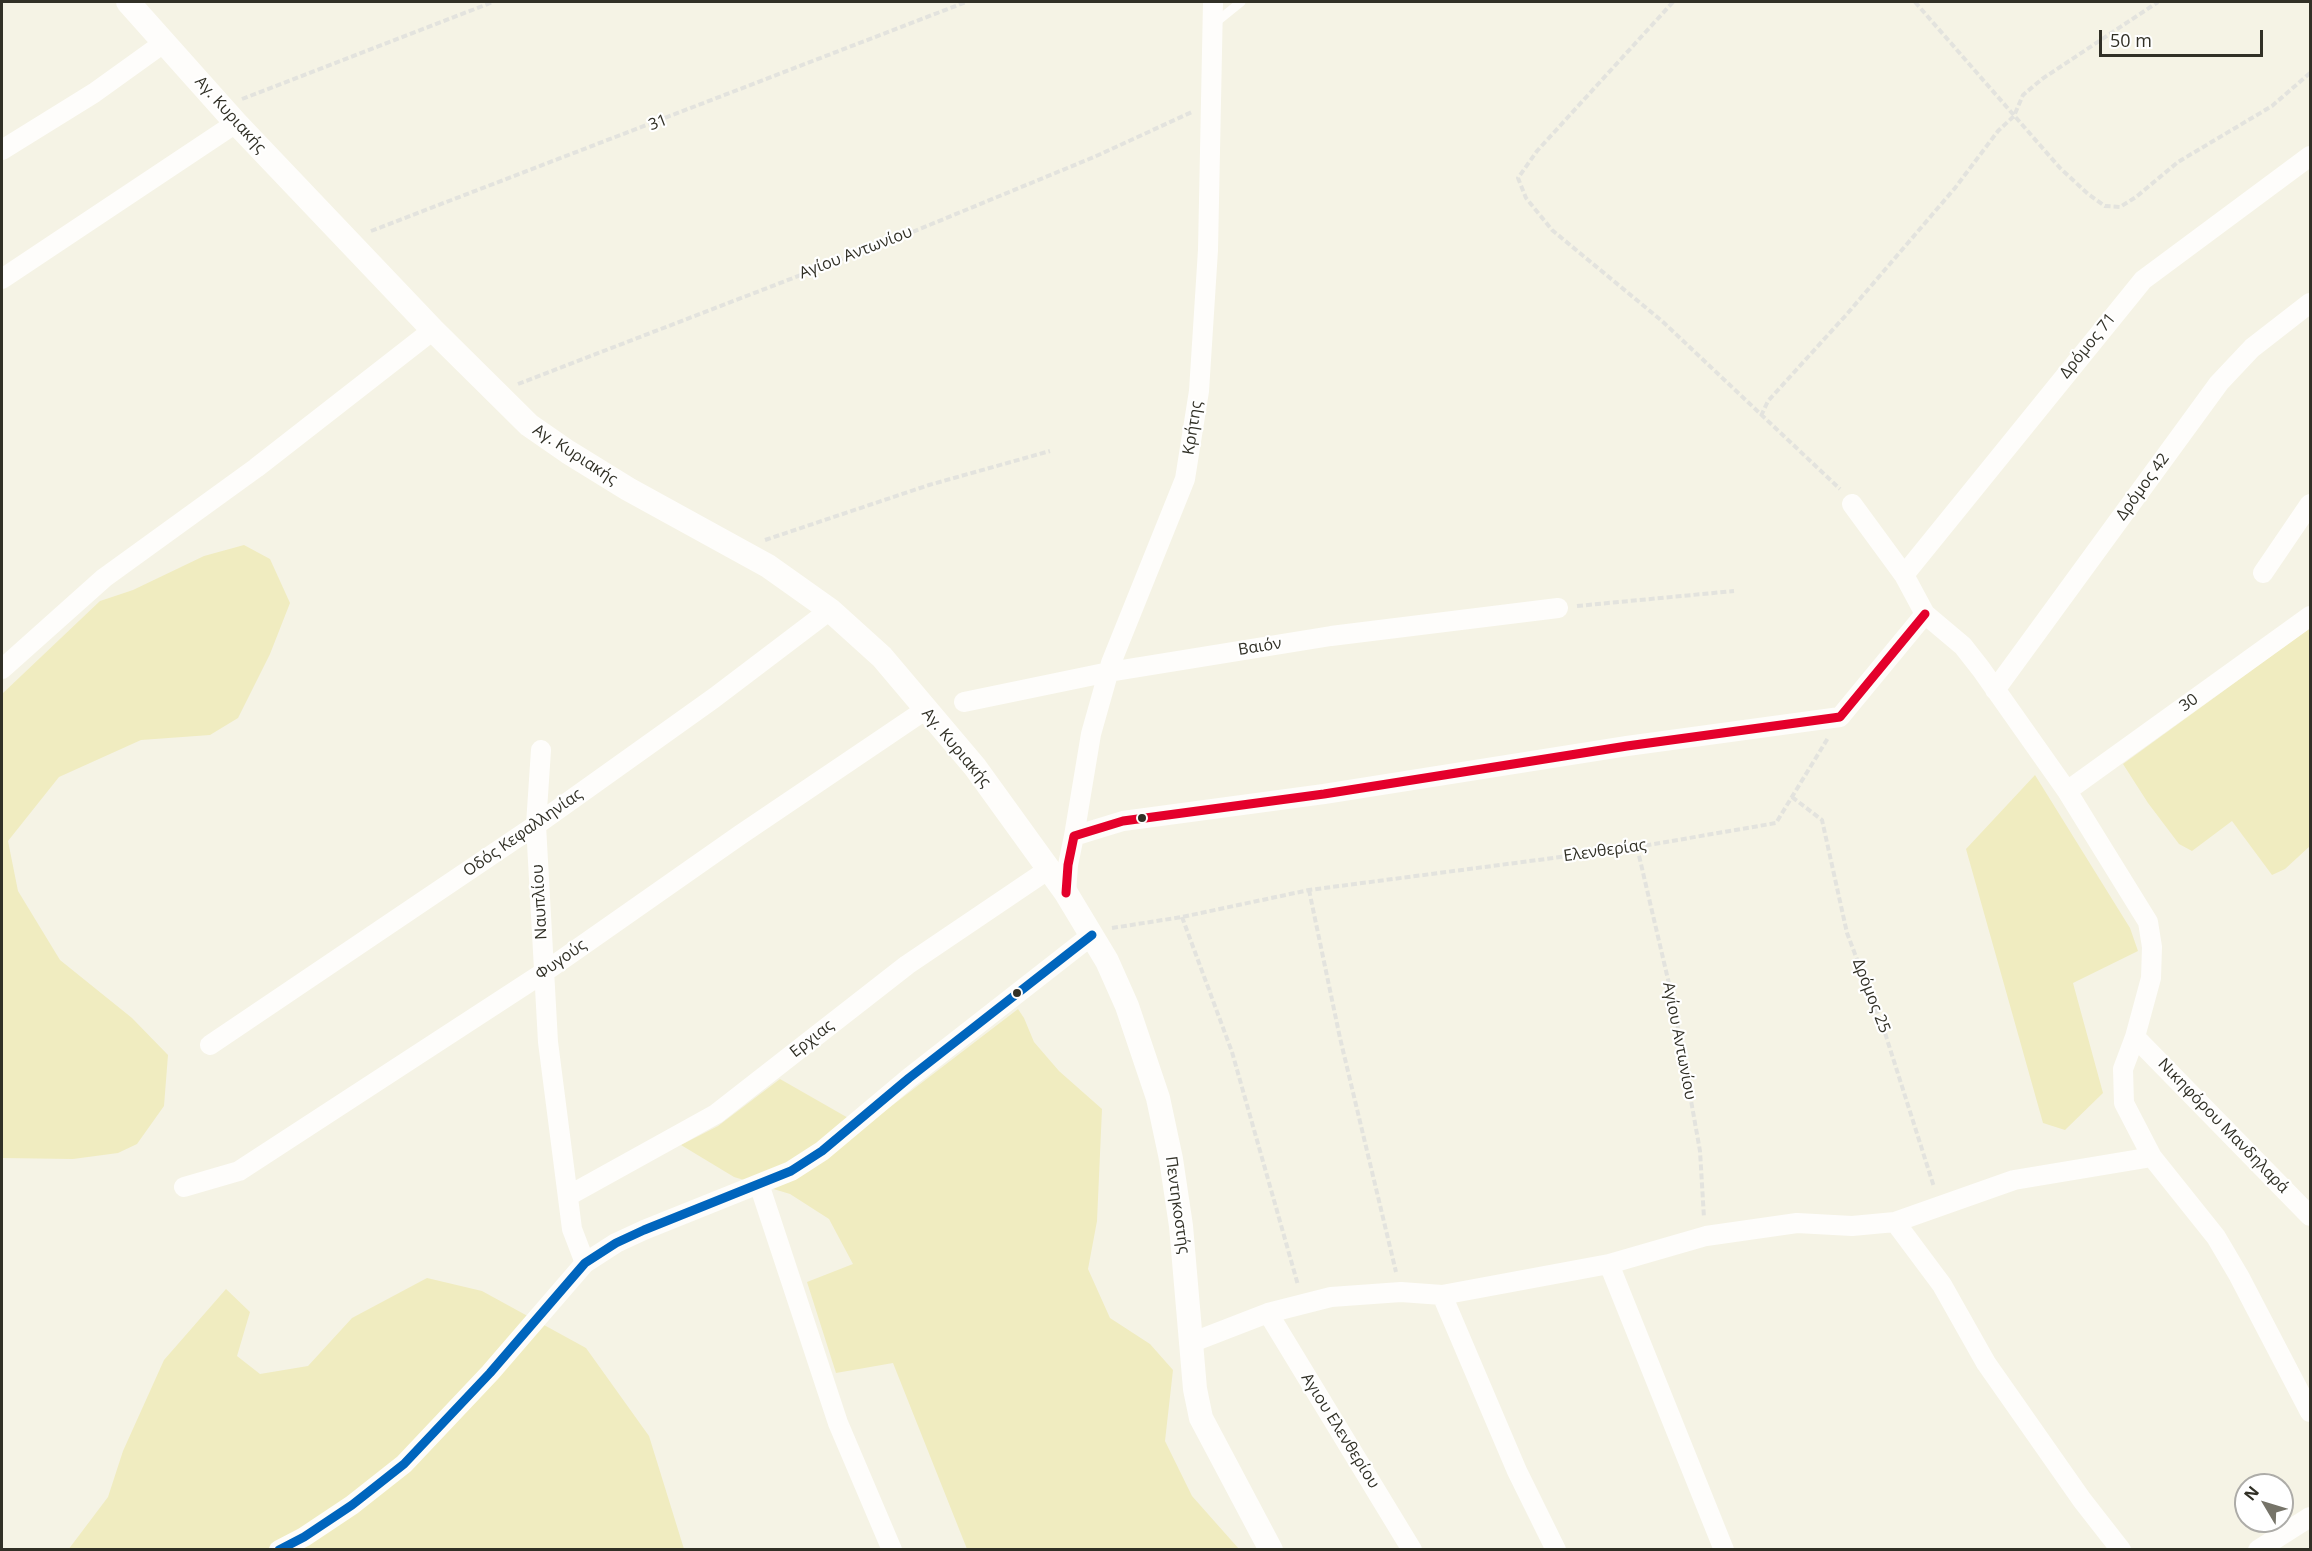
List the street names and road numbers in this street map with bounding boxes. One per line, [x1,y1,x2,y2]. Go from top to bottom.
street label: Αγ. Κυριακής [190,73,270,157]
street label: 31 [646,111,670,135]
street label: Αγίου Αντωνίου [797,223,915,283]
street label: Δρόμος 71 [2056,310,2120,382]
street label: Κρήτης [1179,400,1207,456]
street label: Αγ. Κυριακής [529,421,621,489]
street label: Δρόμος 42 [2112,450,2174,524]
street label: Βαιόν [1237,634,1283,660]
street label: 30 [2176,690,2202,716]
street label: Αγ. Κυριακής [917,705,995,791]
street label: Οδός Κεφαλληνίας [460,785,586,881]
street label: Ελενθερίας [1562,836,1648,866]
street label: Ναυπλίου [528,864,552,940]
street label: Φυγούς [532,936,590,984]
street label: Δρόμος 25 [1848,956,1894,1036]
street label: Αγίου Αντωνίου [1658,981,1700,1101]
street label: Ερχιας [786,1016,838,1062]
street label: Νικηφόρου Μανδηλαρά [2154,1055,2292,1197]
street label: Πεντηκοστής [1161,1155,1193,1255]
street label: Αγιου Ελενθερίου [1297,1370,1383,1492]

